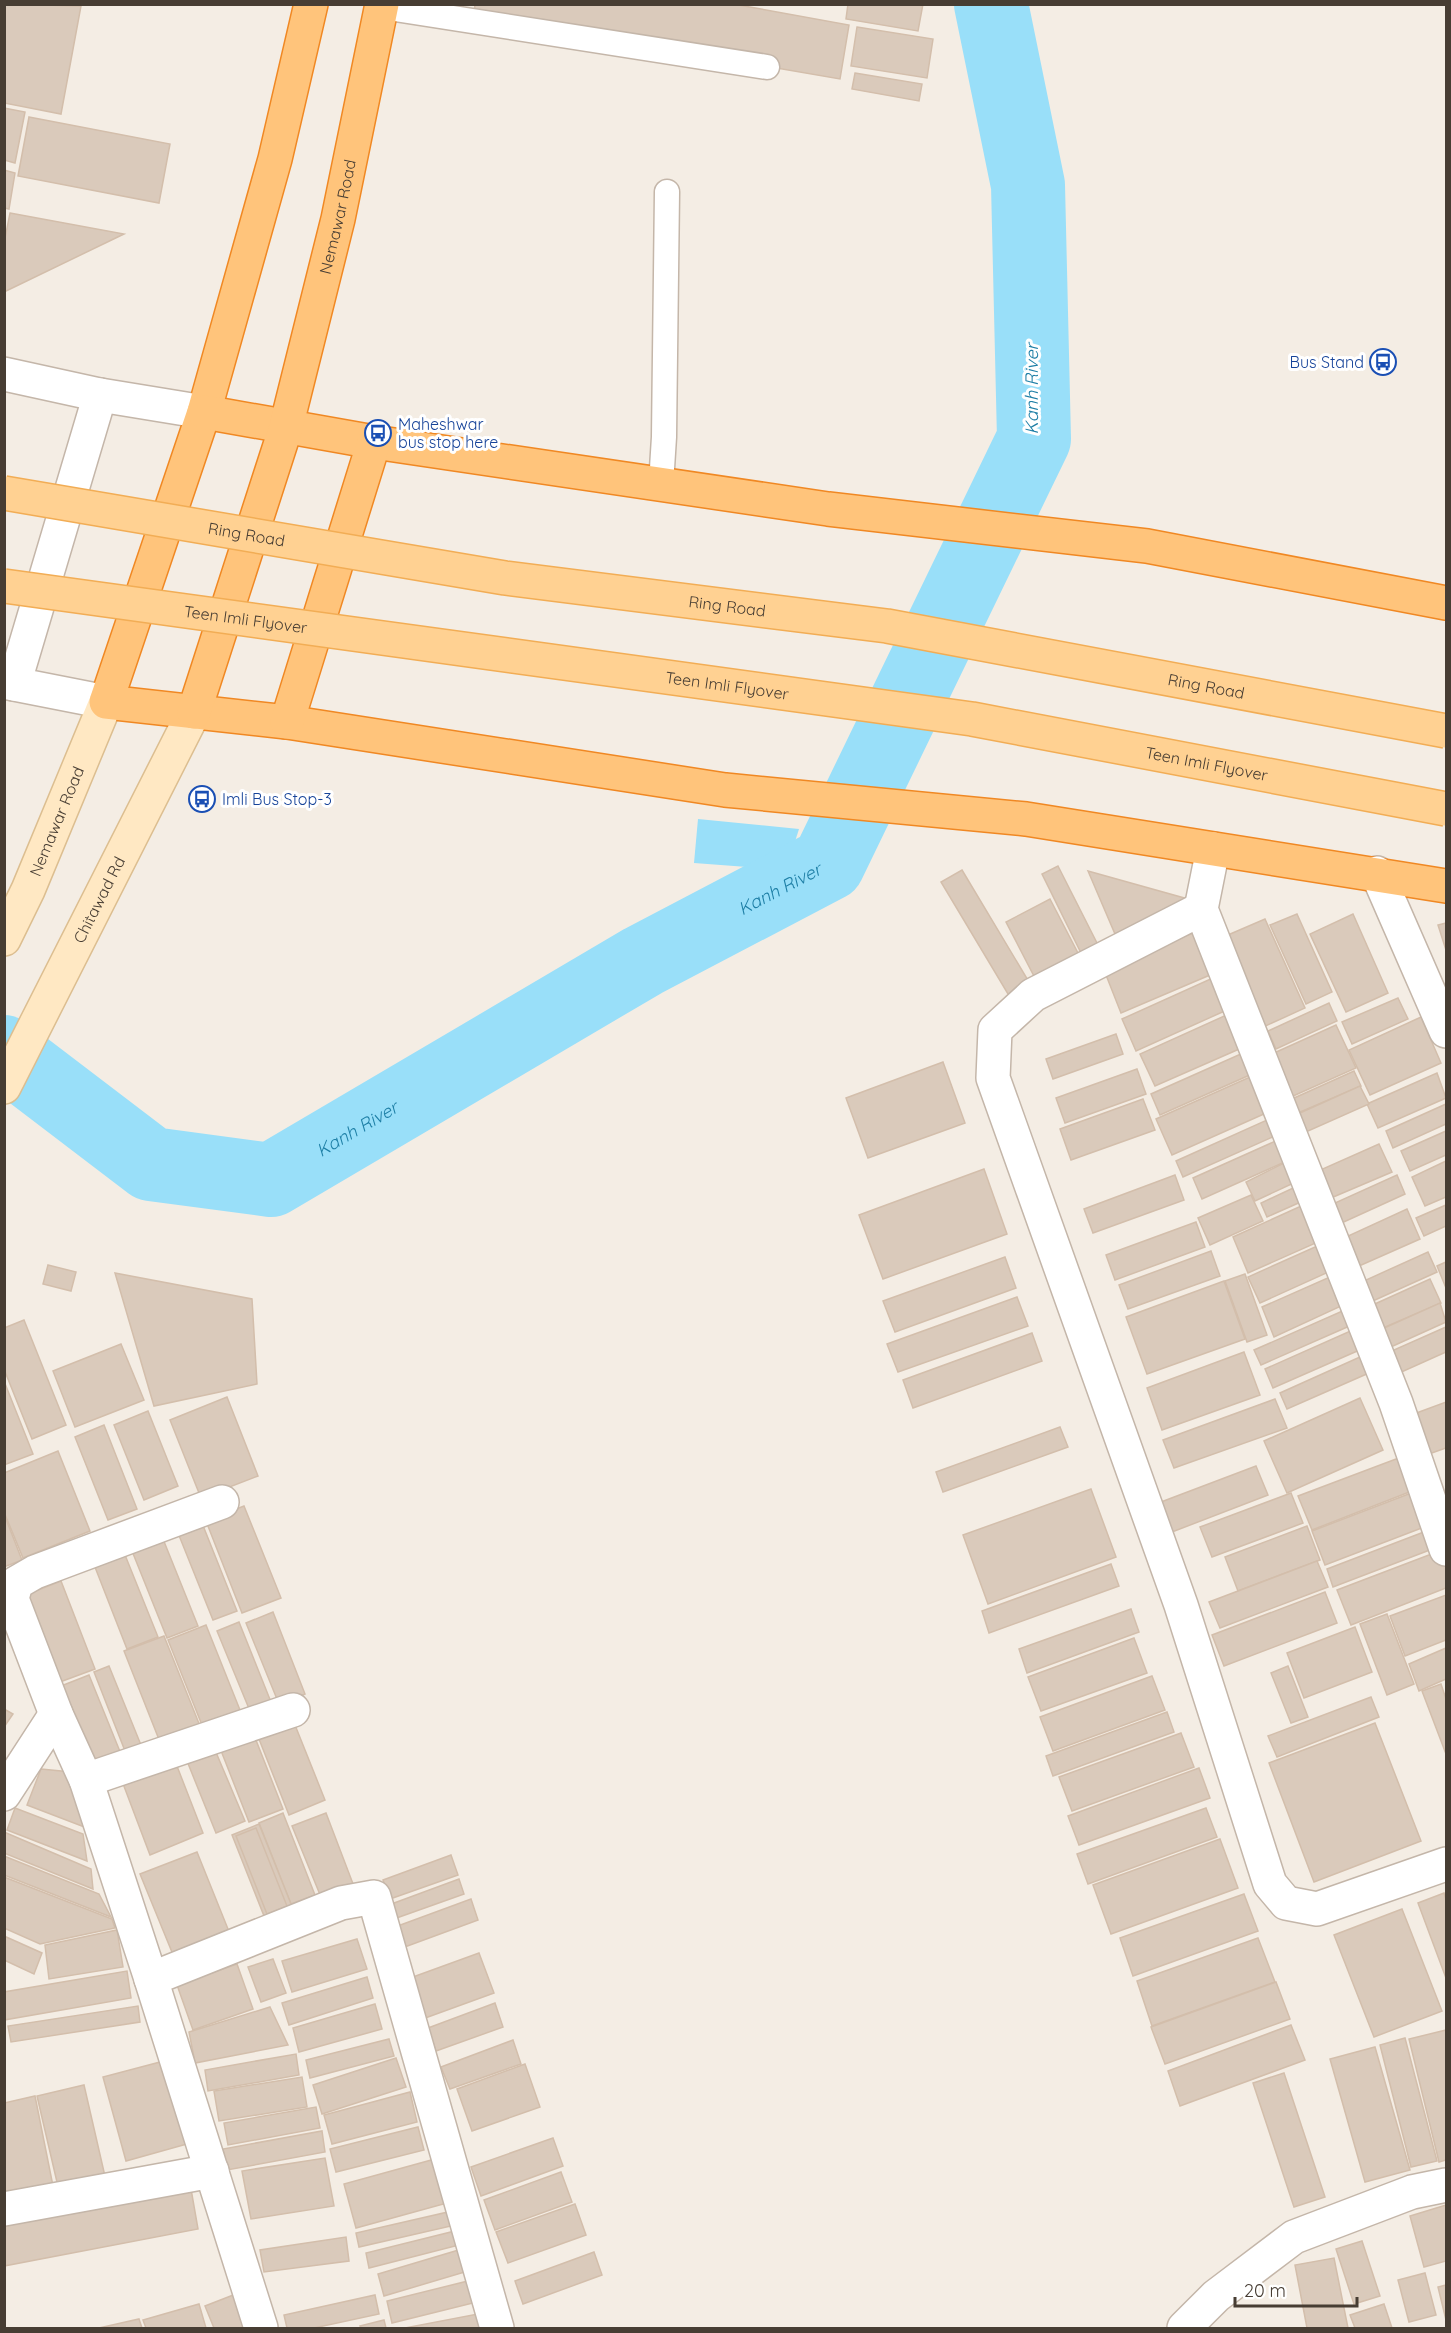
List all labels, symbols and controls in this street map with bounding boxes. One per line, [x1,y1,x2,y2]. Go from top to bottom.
street label: Nemawar Road [315,158,360,276]
water label: Kanh River [1020,341,1043,435]
bus stop icon: Bus Stand [1368,347,1398,377]
place label: Bus Stand [1290,352,1364,372]
place label: Maheshwar bus stop here [398,414,498,452]
bus stop icon: Maheshwar bus stop here [363,418,393,448]
street label: Ring Road [207,518,286,550]
street label: Ring Road [687,591,767,621]
street label: Teen Imli Flyover [183,601,309,638]
street label: Teen Imli Flyover [664,667,790,704]
street label: Ring Road [1166,669,1246,703]
street label: Teen Imli Flyover [1144,742,1270,785]
street label: Nemawar Road [25,763,88,879]
bus stop icon: Imli Bus Stop-3 [187,784,217,814]
place label: Imli Bus Stop-3 [222,789,332,809]
street label: Chitawad Rd [69,853,129,946]
water label: Kanh River [734,857,827,920]
water label: Kanh River [312,1095,404,1162]
scale bar [1235,2270,1356,2308]
text: 20 m [1244,2279,1286,2302]

